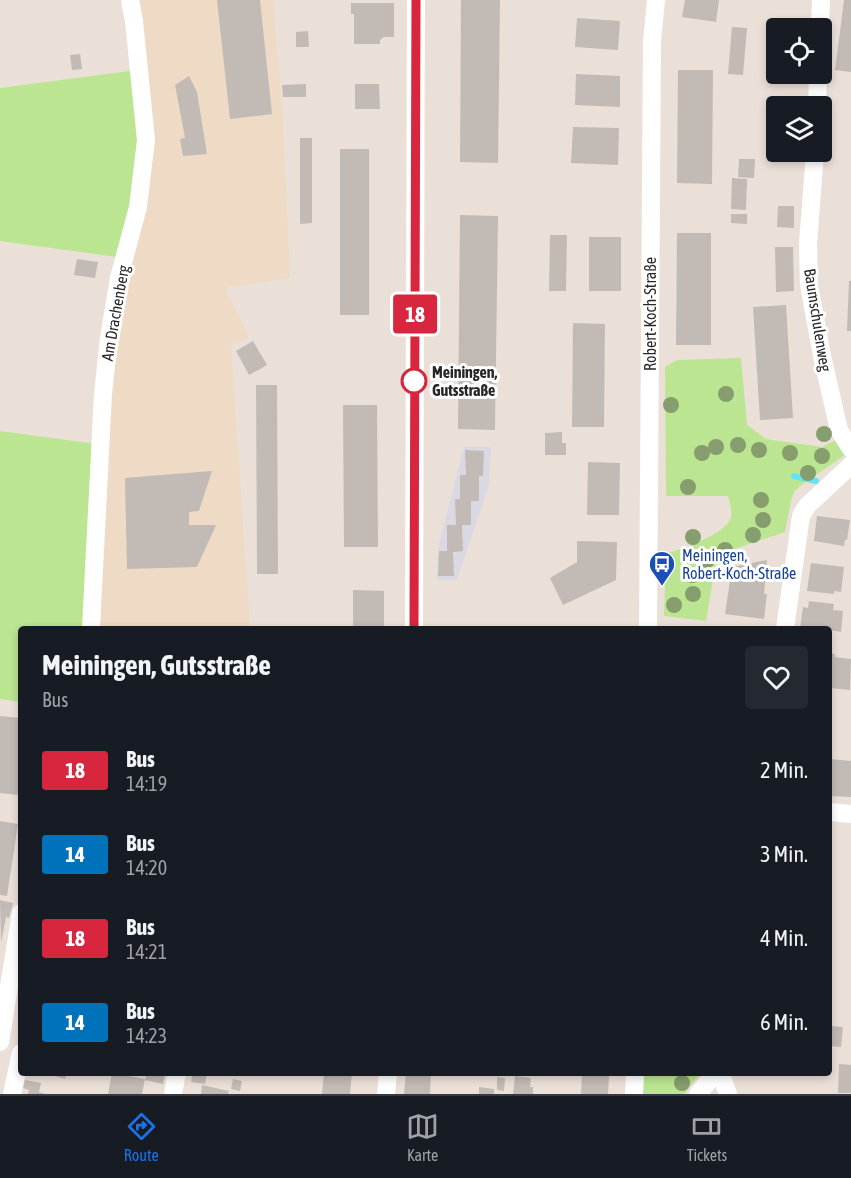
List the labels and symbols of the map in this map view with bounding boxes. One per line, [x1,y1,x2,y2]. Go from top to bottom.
street label: Robert-Koch-Straße [641,257,659,371]
street label: Am Drachenberg [98,264,133,363]
street label: Baumschulenweg [800,267,835,373]
line badge: 18 [388,294,442,334]
place label: Meiningen, Gutsstraße [432,363,497,399]
marker: Meiningen, Gutsstraße [401,368,427,394]
place label: Meiningen, Robert-Koch-Straße [682,546,796,582]
bus stop icon: Meiningen, Robert-Koch-Straße [647,549,677,587]

